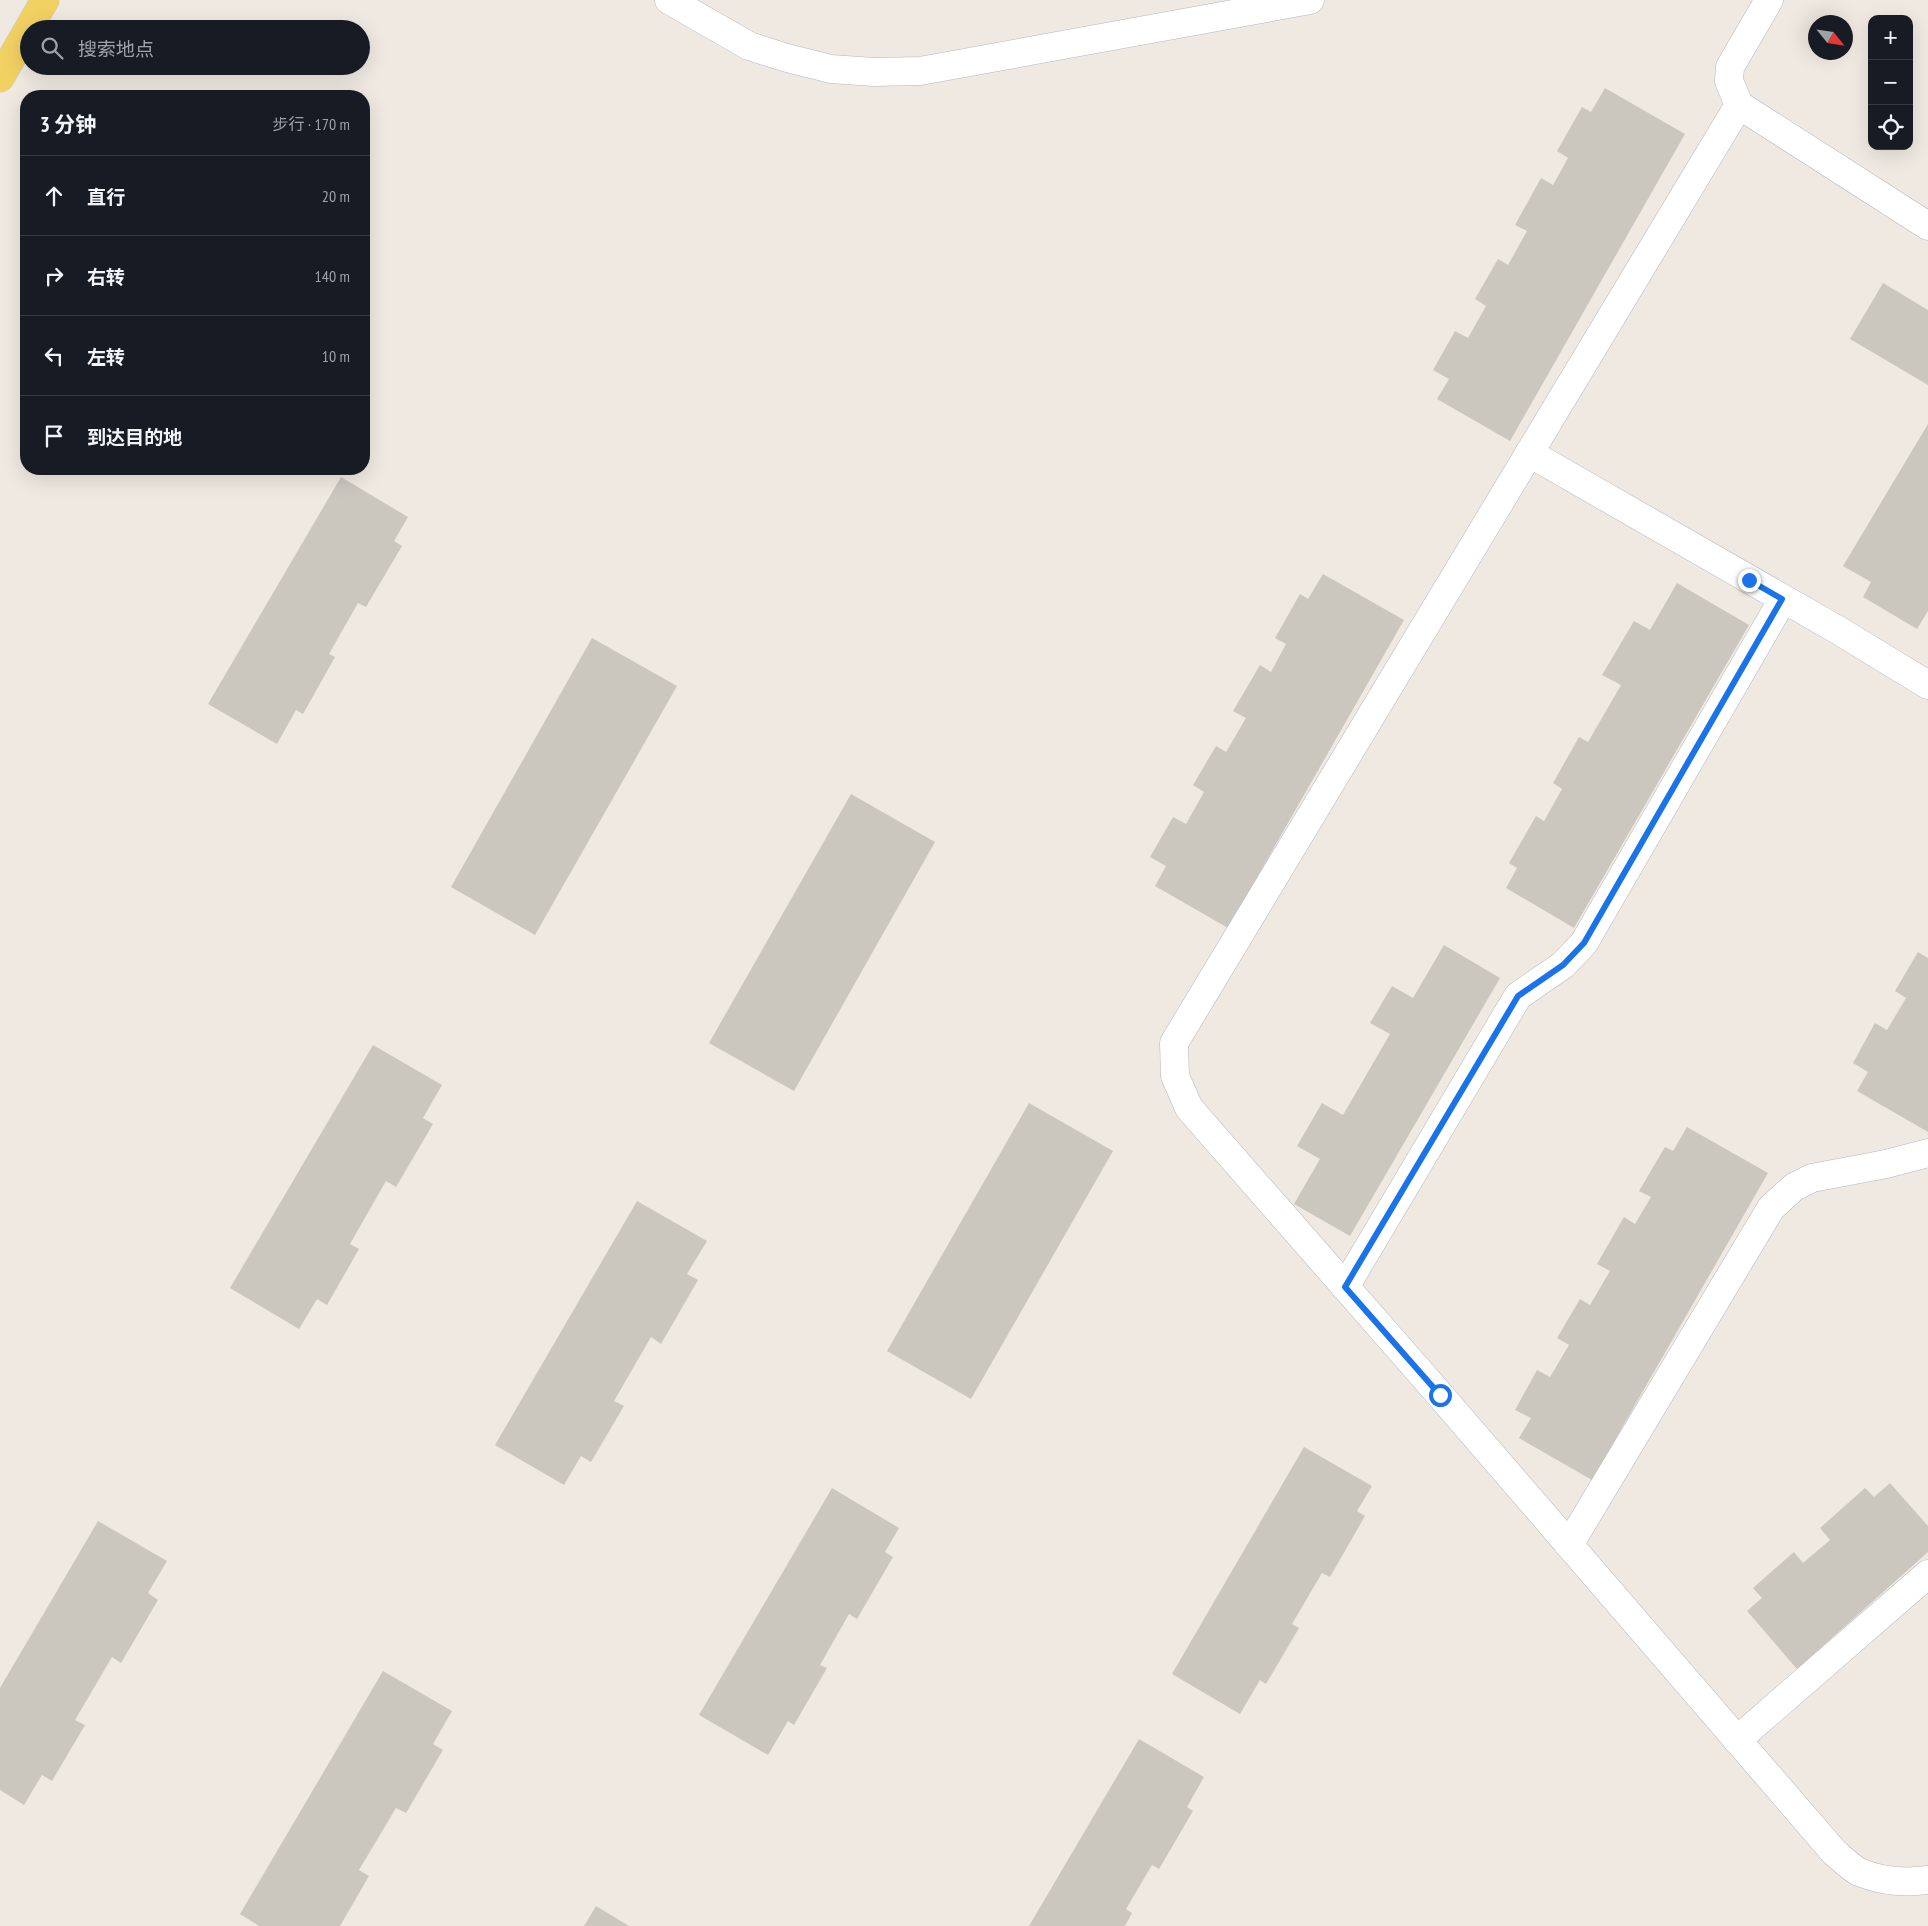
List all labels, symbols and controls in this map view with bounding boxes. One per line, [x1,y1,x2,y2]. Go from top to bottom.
north arrow [1808,15,1853,60]
map controls [1868,15,1913,150]
button: + [1868,15,1913,60]
search box [20,20,370,75]
icon: search [38,34,66,62]
text: 搜索地点 [78,37,154,61]
button: − [1868,60,1913,105]
button: locate [1868,105,1913,150]
text: 3 分钟 [40,111,96,138]
text: 步行 · 170 m [272,114,350,134]
icon: ahead [40,182,68,210]
text: 直行 [87,185,125,209]
text: 20 m [322,186,350,206]
icon: right [40,262,68,290]
text: 右转 [87,265,125,289]
text: 140 m [315,266,350,286]
icon: left [40,342,68,370]
text: 左转 [87,345,125,369]
text: 10 m [322,346,350,366]
icon: arrive [40,422,68,450]
text: 到达目的地 [87,425,182,449]
route end [1738,569,1761,592]
route start [1429,1384,1452,1407]

